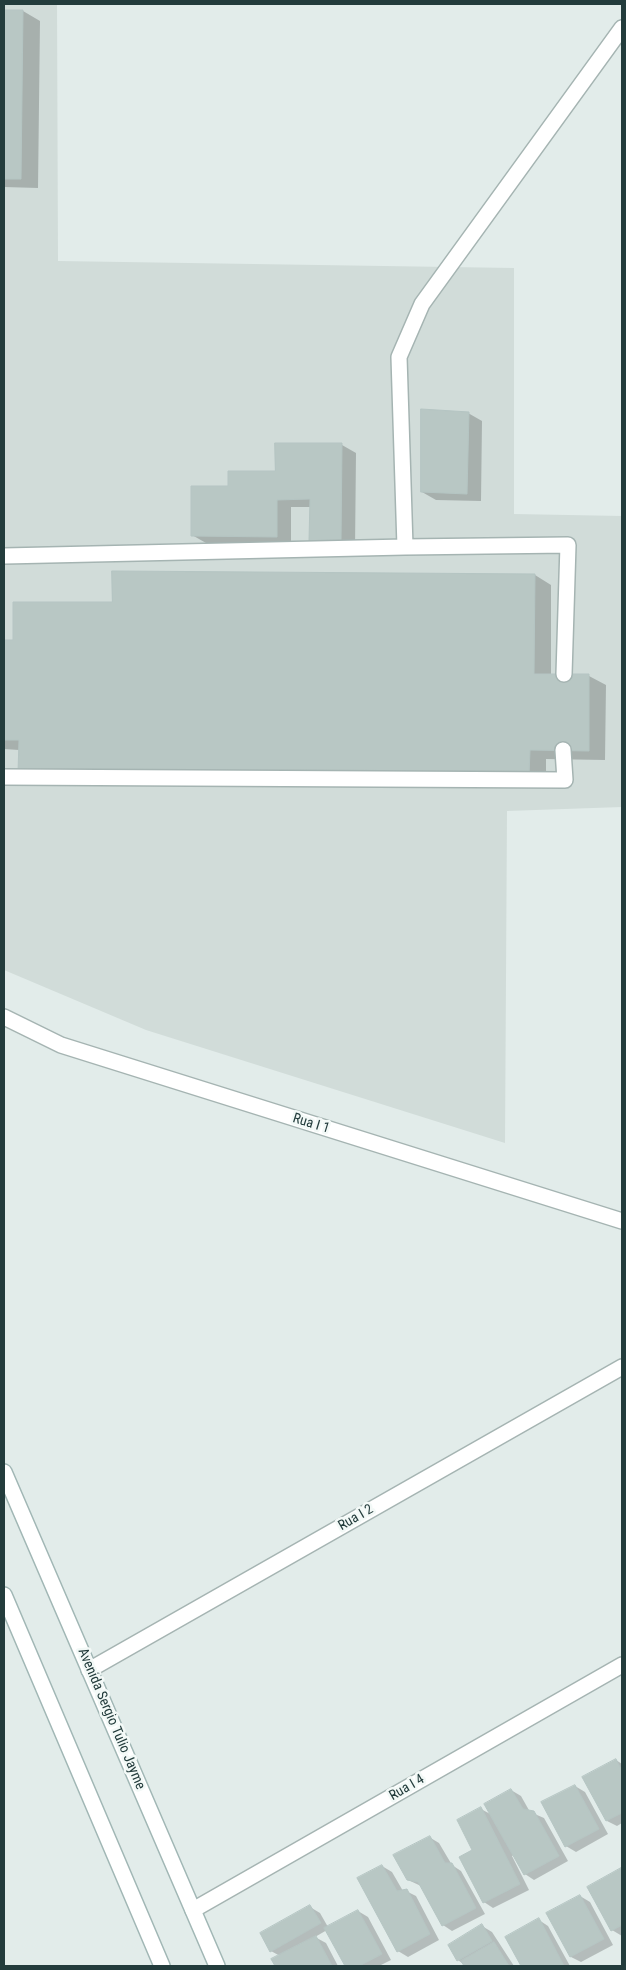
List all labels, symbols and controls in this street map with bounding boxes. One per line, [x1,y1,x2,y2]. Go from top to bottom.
street label: Rua I 1 [290,1110,332,1138]
street label: Rua I 2 [335,1501,377,1535]
street label: Avenida Sergio Tulio Jayme [74,1646,148,1792]
street label: Rua I 4 [386,1771,428,1805]

